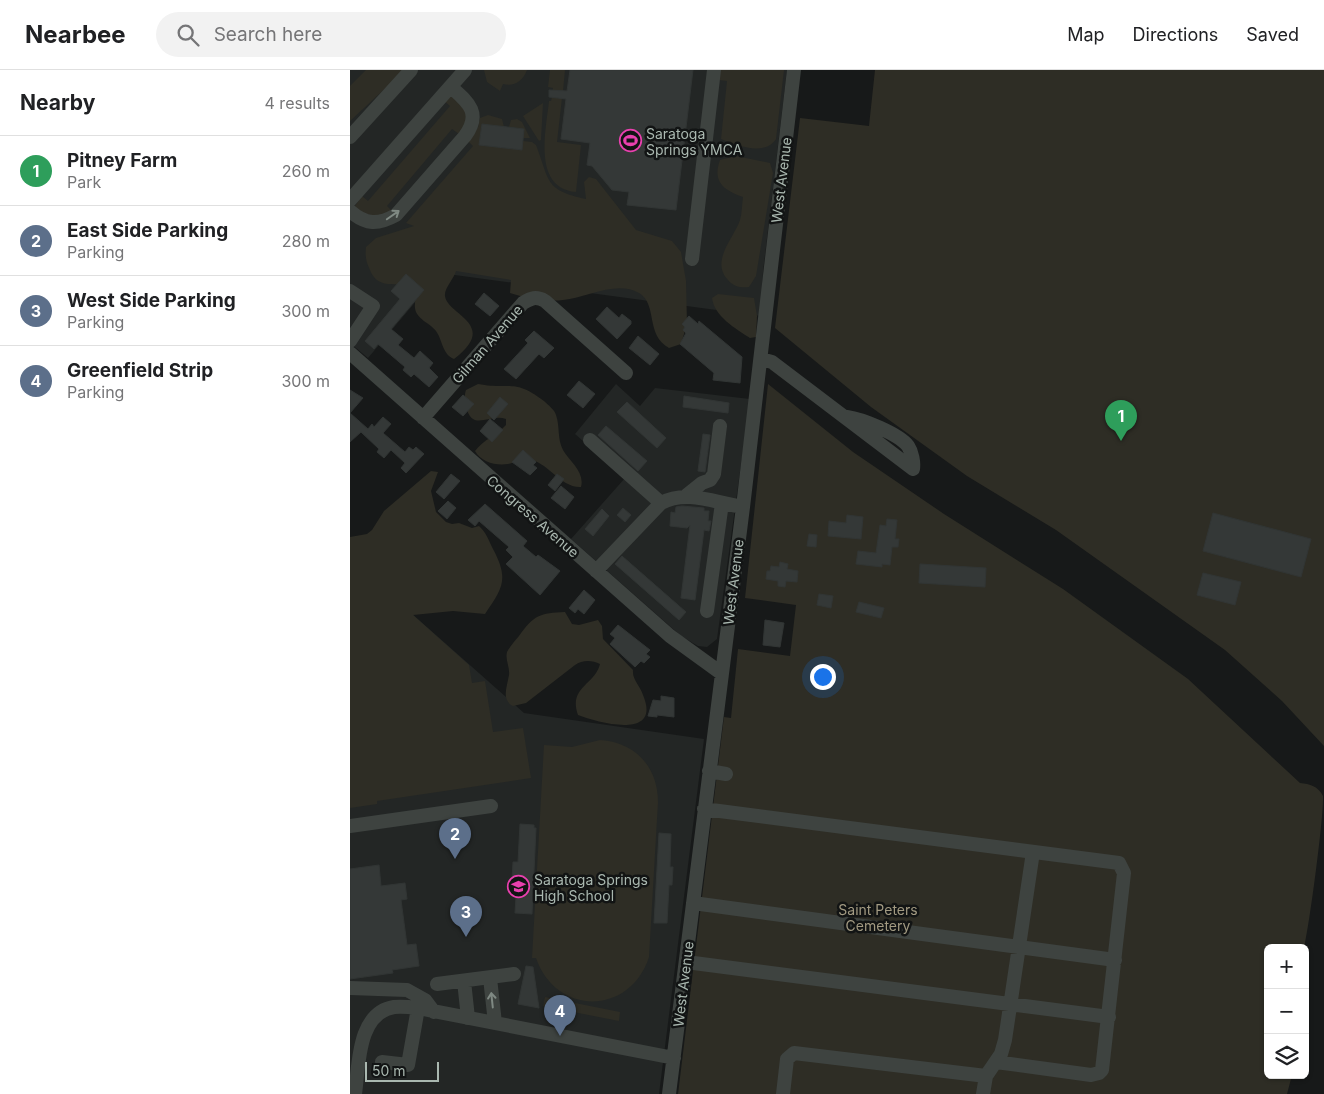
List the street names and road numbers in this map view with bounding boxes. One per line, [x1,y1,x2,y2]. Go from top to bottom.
street label: West Avenue [767,136,795,224]
street label: Gilman Avenue [448,301,526,387]
street label: Congress Avenue [483,471,583,561]
street label: West Avenue [719,538,747,626]
street label: West Avenue [669,940,697,1028]

